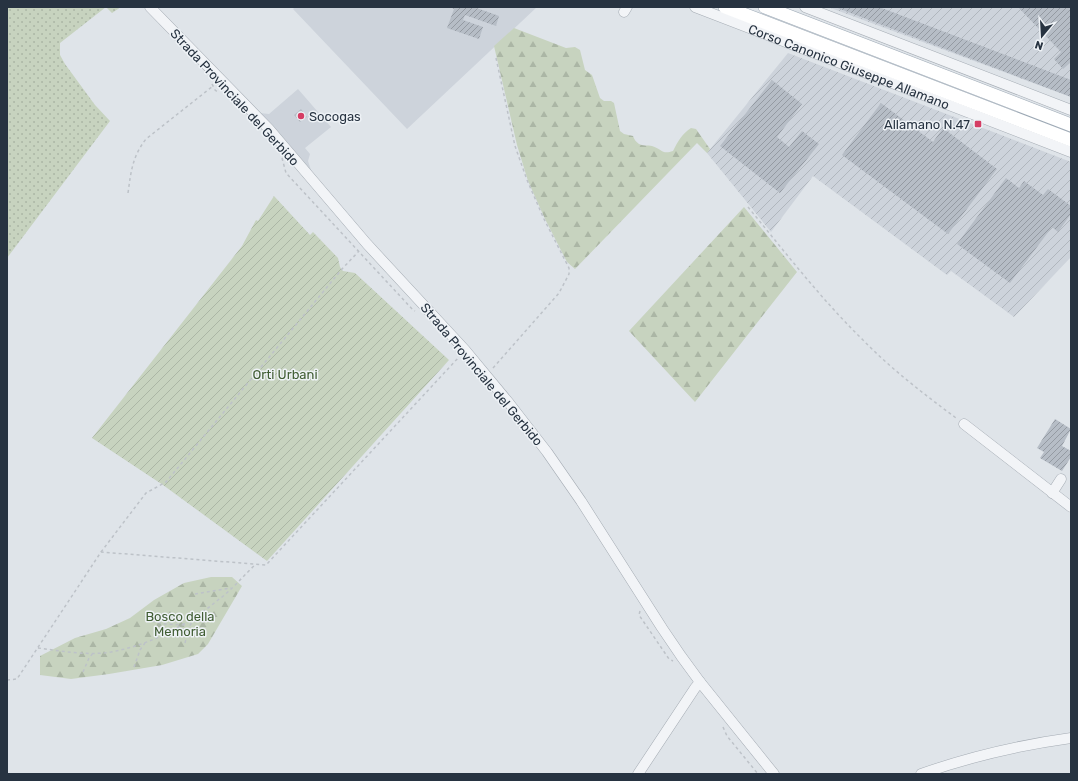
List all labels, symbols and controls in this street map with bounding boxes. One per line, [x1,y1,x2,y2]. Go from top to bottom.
north arrow [1022,16,1062,56]
street label: Corso Canonico Giuseppe Allamano [746,21,951,112]
street label: Strada Provinciale del Gerbido [167,26,302,169]
text: N [1033,38,1045,52]
place label: Socogas [309,109,361,125]
marker: Socogas [296,111,306,121]
place label: Allamano N.47 [884,117,970,132]
marker: Allamano N.47 [973,119,983,129]
street label: Strada Provinciale del Gerbido [418,300,546,449]
park label: Orti Urbani [252,367,318,382]
park label: Bosco della Memoria [145,609,215,639]

